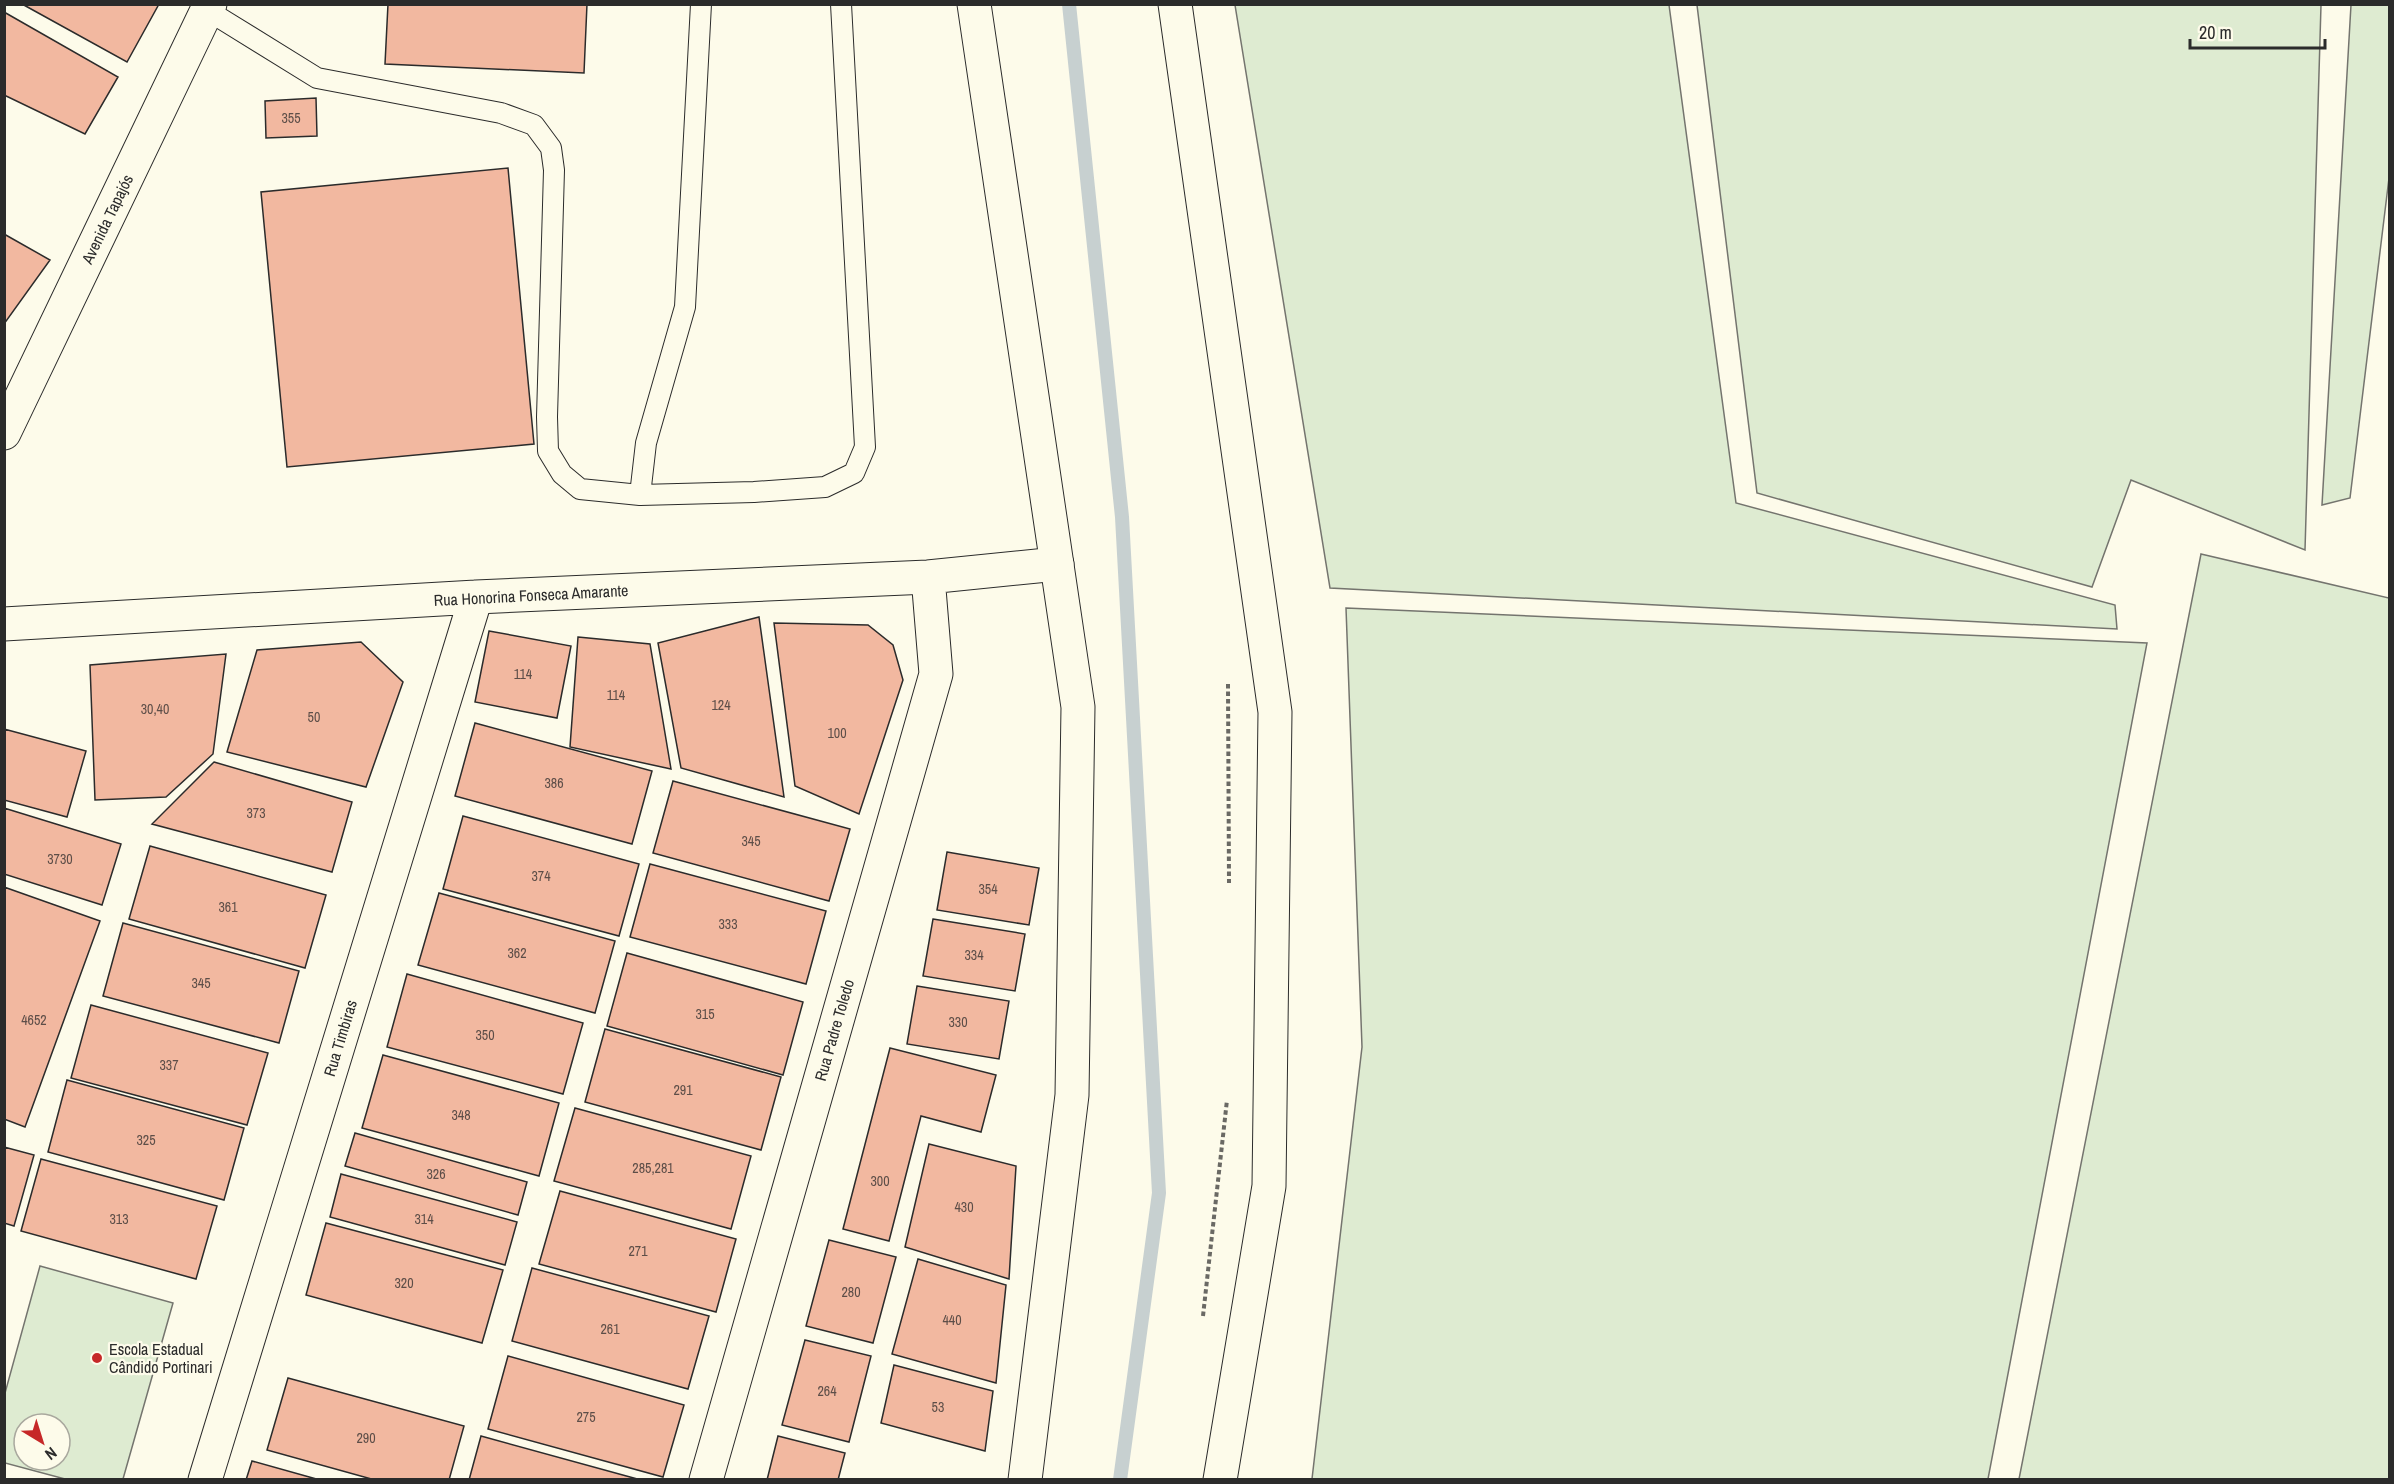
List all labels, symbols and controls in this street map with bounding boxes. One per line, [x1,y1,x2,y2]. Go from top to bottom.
scale bar [2190,12,2325,50]
text: 20 m [2199,20,2232,45]
house number: 355 [281,109,301,127]
street label: Avenida Tapajós [75,171,138,268]
street label: Rua Honorina Fonseca Amarante [433,579,629,611]
house number: 114 [514,665,533,683]
house number: 114 [607,686,626,704]
house number: 124 [711,696,731,714]
house number: 30,40 [141,700,169,718]
house number: 50 [308,708,320,726]
house number: 100 [827,724,847,742]
house number: 386 [544,774,564,792]
house number: 373 [246,804,266,822]
house number: 345 [741,832,761,850]
house number: 3730 [47,850,73,868]
house number: 374 [531,867,551,885]
house number: 354 [978,880,998,898]
house number: 361 [218,898,238,916]
house number: 333 [718,915,738,933]
house number: 362 [507,944,527,962]
house number: 334 [964,946,984,964]
house number: 345 [191,974,211,992]
street label: Rua Padre Toledo [809,977,859,1083]
street label: Rua Timbiras [318,997,362,1079]
house number: 315 [695,1005,715,1023]
house number: 4652 [21,1011,47,1029]
house number: 330 [948,1013,968,1031]
house number: 350 [475,1026,495,1044]
house number: 337 [159,1056,179,1074]
house number: 291 [673,1081,693,1099]
house number: 348 [451,1106,471,1124]
house number: 325 [136,1131,156,1149]
house number: 285,281 [632,1159,674,1177]
house number: 326 [426,1165,446,1183]
house number: 300 [870,1172,890,1190]
house number: 430 [954,1198,974,1216]
house number: 313 [109,1210,129,1228]
house number: 314 [414,1210,434,1228]
house number: 271 [628,1242,648,1260]
house number: 320 [394,1274,414,1292]
house number: 280 [841,1283,861,1301]
house number: 440 [942,1311,962,1329]
house number: 261 [600,1320,620,1338]
place label: Escola Estadual Cândido Portinari [109,1338,213,1378]
marker: Escola Estadual Cândido Portinari [90,1351,104,1365]
house number: 264 [817,1382,837,1400]
house number: 53 [932,1398,944,1416]
house number: 275 [576,1408,596,1426]
north arrow [12,1412,72,1472]
house number: 290 [356,1429,376,1447]
text: N [41,1442,62,1465]

